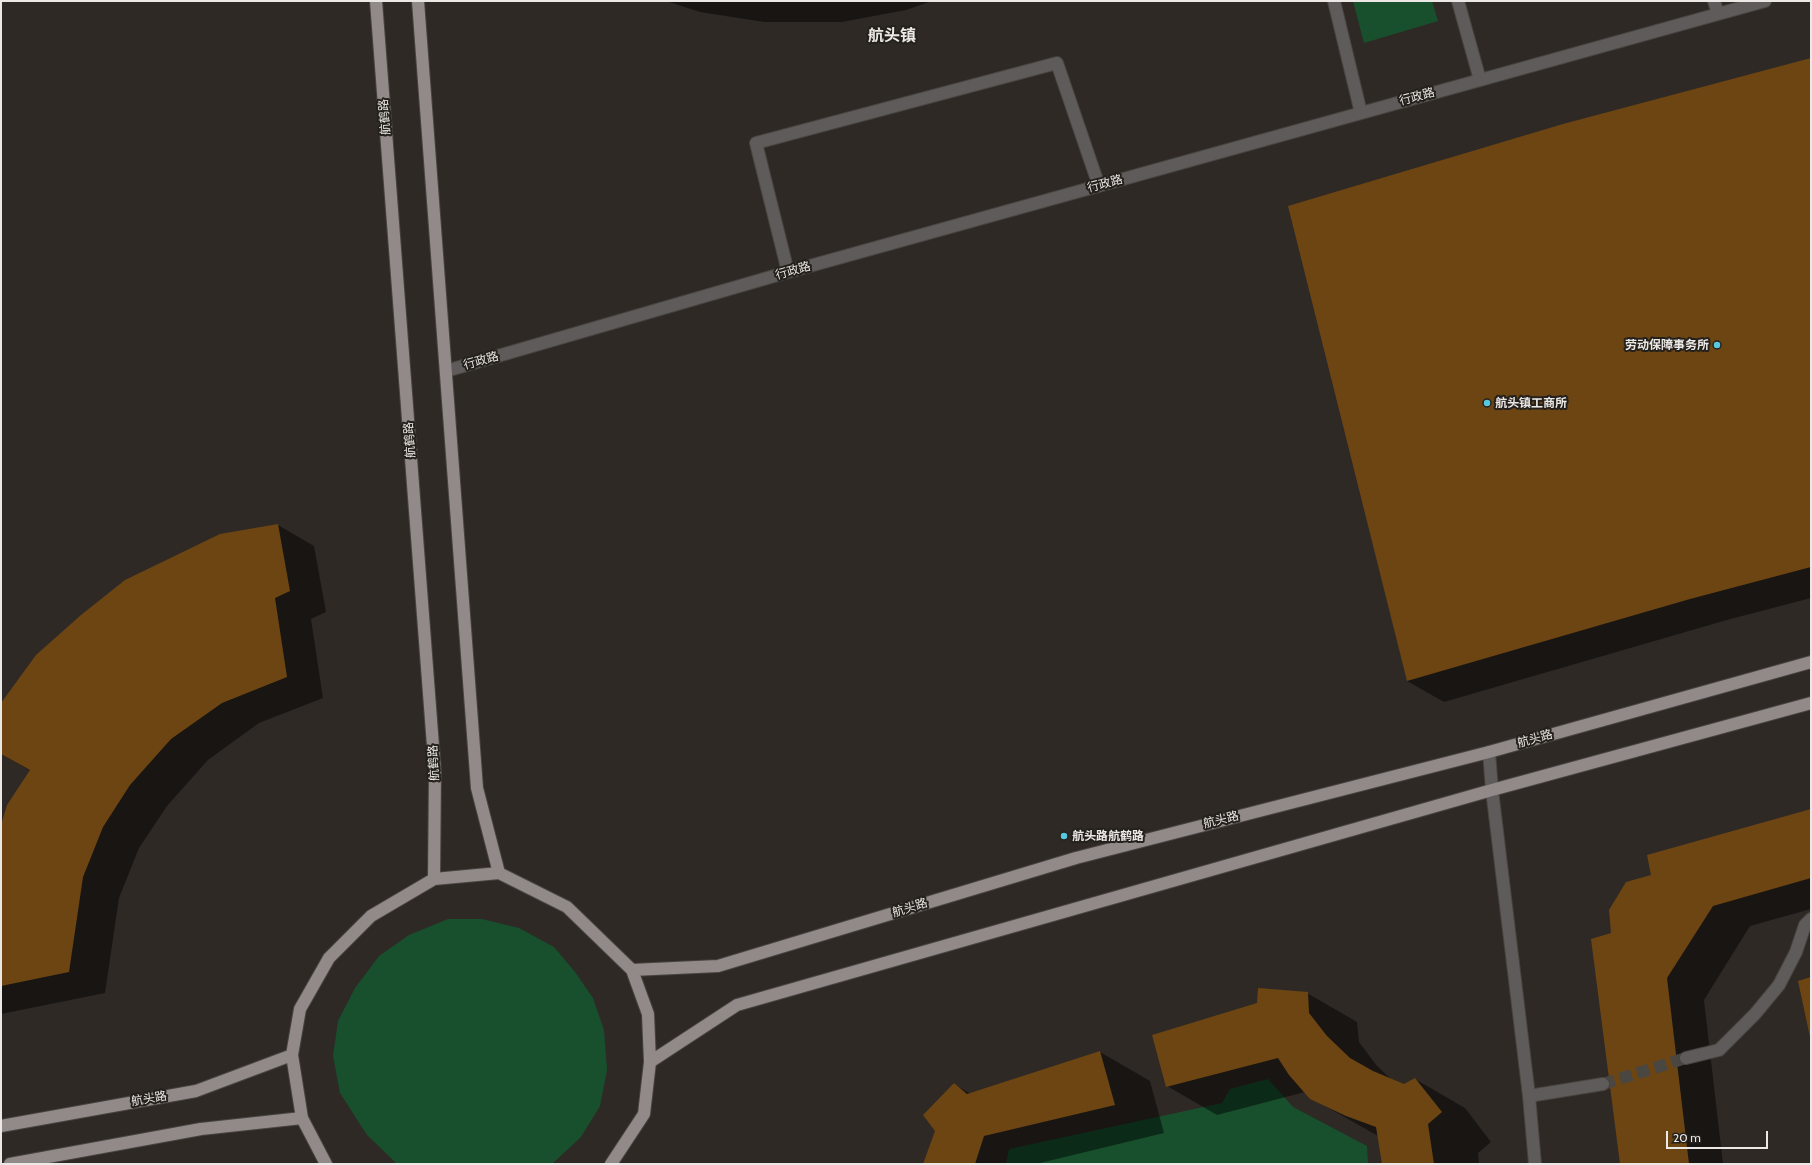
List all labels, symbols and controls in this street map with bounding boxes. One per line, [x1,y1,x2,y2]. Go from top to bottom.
district label: 航头镇 [868,26,916,46]
street label: 行政路 [1398,85,1436,109]
street label: 航鹤路 [377,99,393,135]
street label: 行政路 [1086,172,1124,196]
street label: 行政路 [774,259,812,283]
place label: 劳动保障事务所 [1625,338,1709,352]
marker: 劳动保障事务所 [1712,340,1722,350]
street label: 行政路 [462,349,500,373]
place label: 航头镇工商所 [1495,396,1567,410]
marker: 航头镇工商所 [1482,398,1492,408]
street label: 航鹤路 [402,422,418,458]
street label: 航头路 [1516,727,1554,751]
street label: 航鹤路 [426,745,442,781]
street label: 航头路 [1202,809,1240,831]
place label: 航头路航鹤路 [1072,829,1144,843]
marker: 航头路航鹤路 [1059,831,1069,841]
street label: 航头路 [891,896,929,920]
street label: 航头路 [130,1089,168,1109]
scale bar [1668,1123,1770,1149]
text: 20 m [1673,1130,1701,1145]

